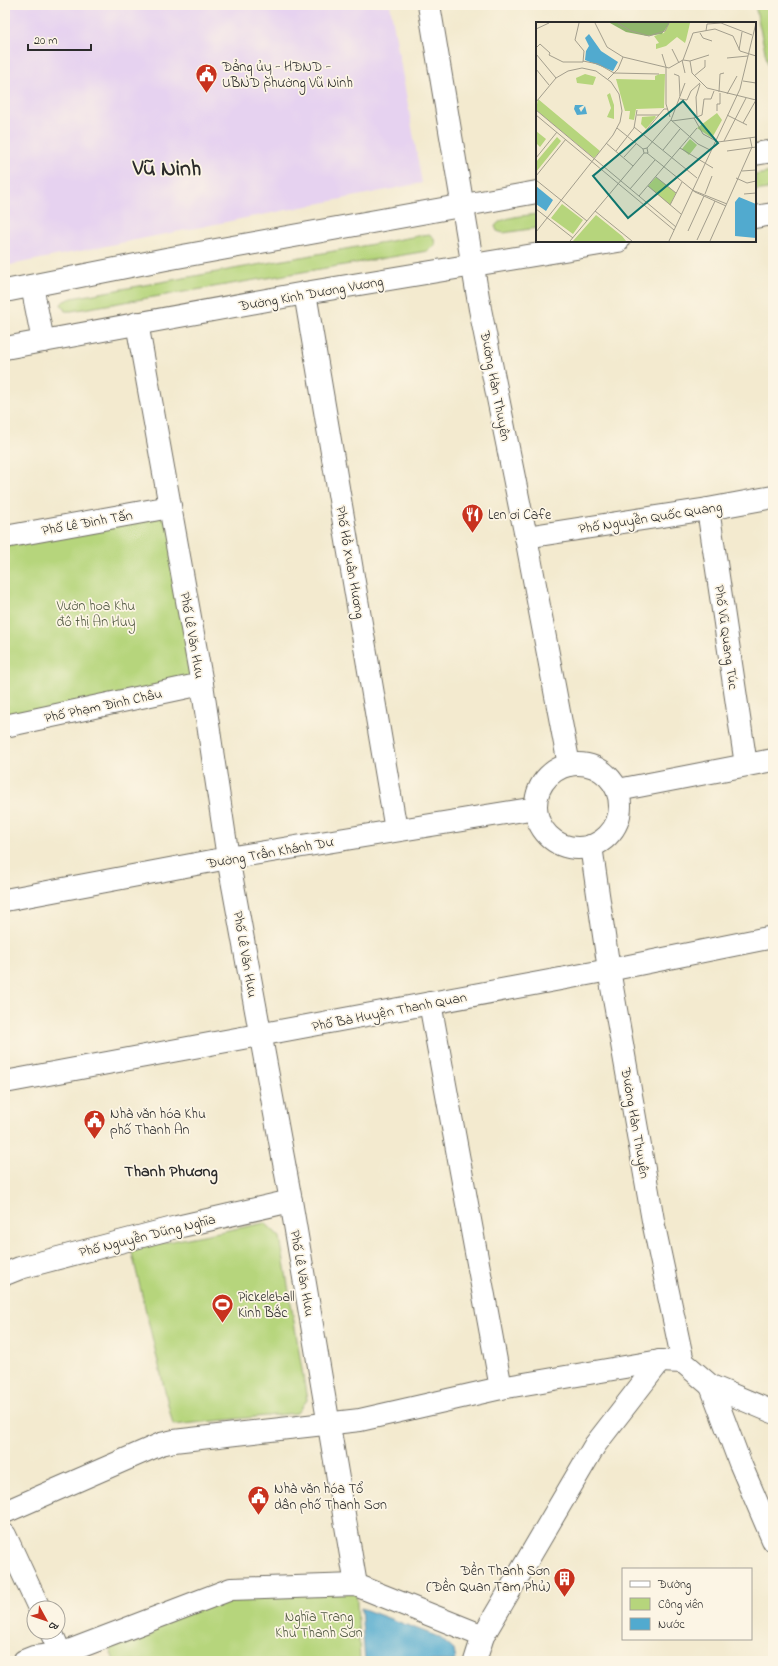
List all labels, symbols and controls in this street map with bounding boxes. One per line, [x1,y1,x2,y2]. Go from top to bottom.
inset map [536,22,756,242]
scale bar [28,26,91,52]
text: 20 m [34,32,57,50]
place label: Đảng ủy - HĐND - UBND phường Vũ Ninh [221,57,353,95]
public building icon: Đảng ủy - HĐND - UBND phường Vũ Ninh [193,61,219,94]
district label: Vũ Ninh [132,154,201,186]
street label: Đường Kinh Dương Vương [237,271,385,319]
street label: Đường Hàn Thuyên [472,328,516,443]
street label: Phố Nguyễn Quốc Quang [577,497,724,541]
restaurant icon: Len ơi Cafe [460,501,486,534]
street label: Phố Hồ Xuân Hương [328,504,370,620]
street label: Phố Lê Đình Tấn [40,505,134,542]
place label: Len ơi Cafe [488,505,552,526]
street label: Phố Vũ Quang Túc [707,584,743,692]
street label: Phố Lê Văn Hưu [174,590,209,680]
park label: Vườn hoa Khu đô thị An Huy [56,596,136,634]
street label: Phố Phạm Đình Châu [42,684,164,729]
street label: Đường Trần Khánh Dư [204,832,335,876]
street label: Phố Lê Văn Hưu [227,909,262,999]
street label: Phố Bà Huyện Thanh Quan [310,987,469,1039]
street label: Đường Hàn Thuyên [613,1065,655,1180]
place label: Nhà văn hóa Khu phố Thanh An [110,1104,206,1141]
public building icon: Nhà văn hóa Khu phố Thanh An [82,1108,108,1141]
district label: Thanh Phương [124,1160,218,1185]
street label: Phố Nguyễn Dũng Nghĩa [77,1209,218,1265]
street label: Phố Lê Văn Hưu [284,1228,319,1318]
place label: Pickeleball Kinh Bắc [238,1287,295,1324]
sports icon: Pickeleball Kinh Bắc [209,1291,235,1324]
place label: Nhà văn hóa Tổ dân phố Thanh Sơn [274,1479,387,1516]
public building icon: Nhà văn hóa Tổ dân phố Thanh Sơn [245,1483,271,1516]
place label: Đền Thanh Sơn (Đền Quan Tam Phủ) [426,1561,550,1598]
building icon: Đền Thanh Sơn (Đền Quan Tam Phủ) [552,1565,578,1598]
legend [622,1568,752,1640]
text: Đường [657,1576,691,1595]
text: Công viên [658,1596,703,1615]
north arrow [26,1600,66,1640]
park label: Nghĩa Trang Khu Thanh Sơn [275,1607,363,1644]
text: Nước [658,1616,685,1634]
text: B [44,1617,62,1634]

